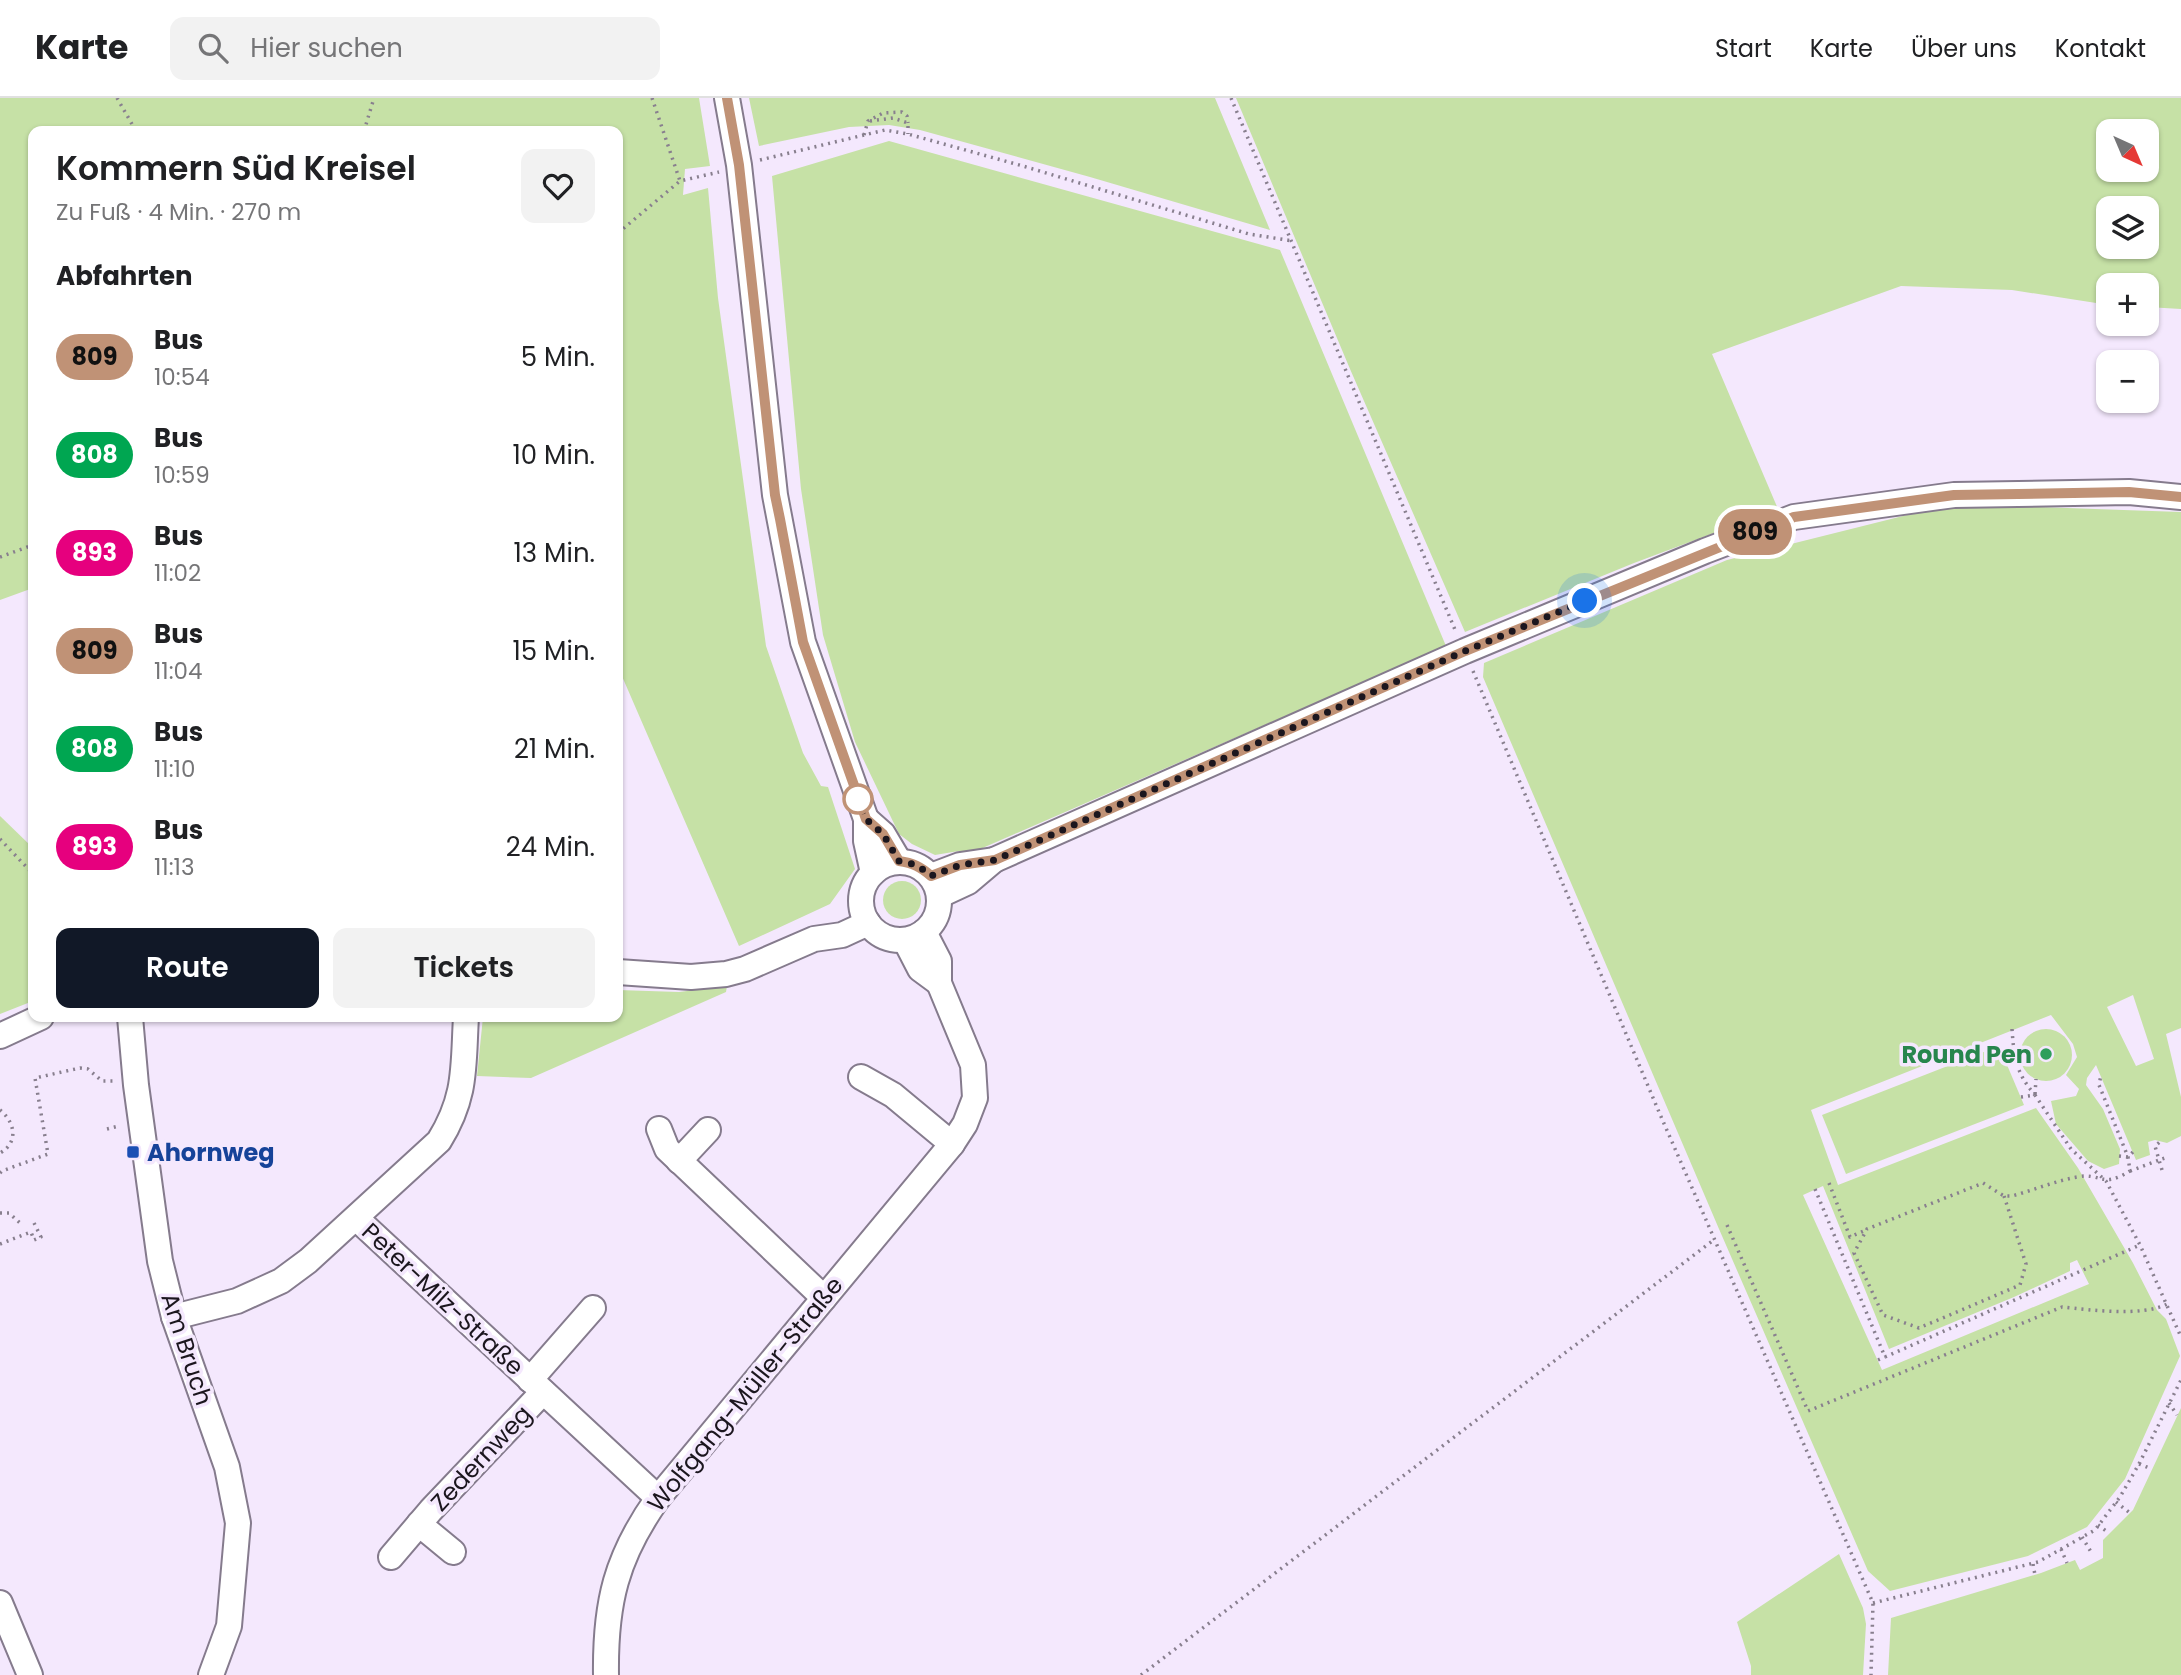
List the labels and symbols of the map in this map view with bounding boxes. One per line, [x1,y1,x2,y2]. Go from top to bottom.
north arrow [2096,119,2160,182]
line badge: 809 [1715,509,1795,555]
your location [1567,583,1602,618]
unlabelled marker [843,784,873,814]
place label: Round Pen [1901,1038,2032,1071]
marker: Round Pen [2038,1046,2054,1062]
place label: Ahornweg [147,1136,274,1169]
marker: Ahornweg [125,1144,141,1160]
street label: Peter-Milz-Straße [355,1215,531,1383]
street label: Wolfgang-Müller-Straße [640,1269,850,1519]
street label: Am Bruch [153,1289,221,1409]
street label: Zedernweg [423,1398,539,1518]

